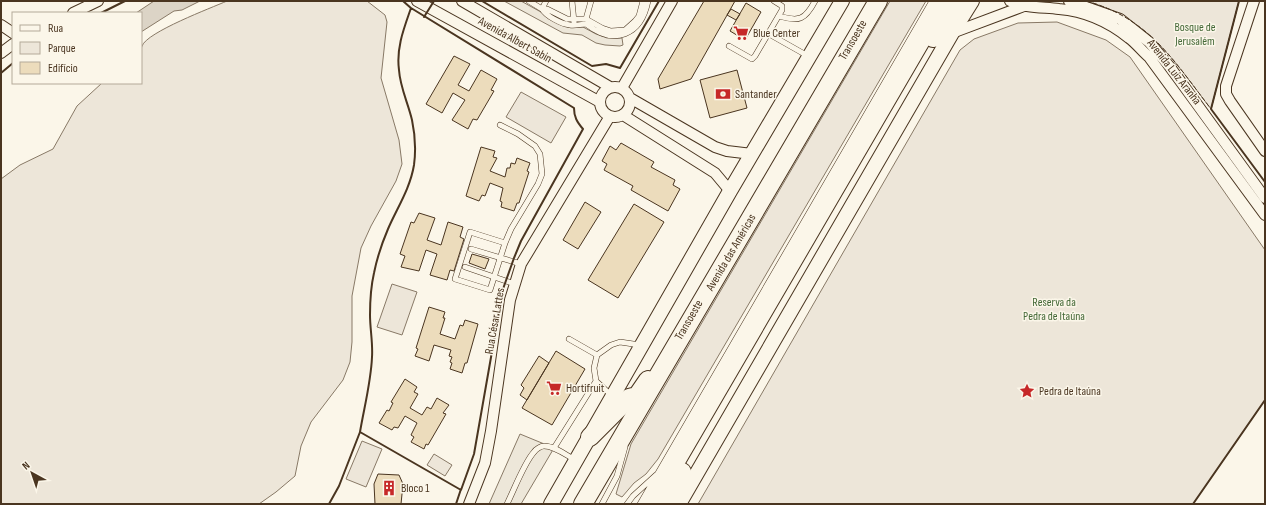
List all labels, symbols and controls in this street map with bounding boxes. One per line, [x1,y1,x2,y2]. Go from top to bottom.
legend [12,12,142,84]
street label: Avenida Albert Sabin [475,13,554,66]
street label: Transoeste [836,17,871,63]
park label: Bosque de Jerusalém [1174,20,1216,49]
text: Rua [48,21,64,36]
supermarket icon: Blue Center [732,24,750,42]
place label: Blue Center [753,26,800,41]
street label: Avenida Luíz Aranha [1143,35,1205,108]
text: Parque [48,41,76,56]
text: Edifício [48,61,78,76]
bank icon: Santander [714,85,732,103]
place label: Santander [735,87,777,102]
street label: Avenida das Américas [702,211,759,294]
street label: Rua César Lattes [482,287,508,355]
park label: Reserva da Pedra de Itaúna [1023,295,1085,324]
street label: Transoeste [672,297,707,343]
supermarket icon: Hortifruit [545,379,563,397]
place label: Hortifruit [566,381,605,396]
place icon: Pedra de Itaúna [1018,382,1036,400]
place label: Pedra de Itaúna [1039,384,1101,399]
north arrow [12,453,52,493]
text: N [19,459,32,473]
building icon: Bloco 1 [380,479,398,497]
place label: Bloco 1 [401,481,430,496]

